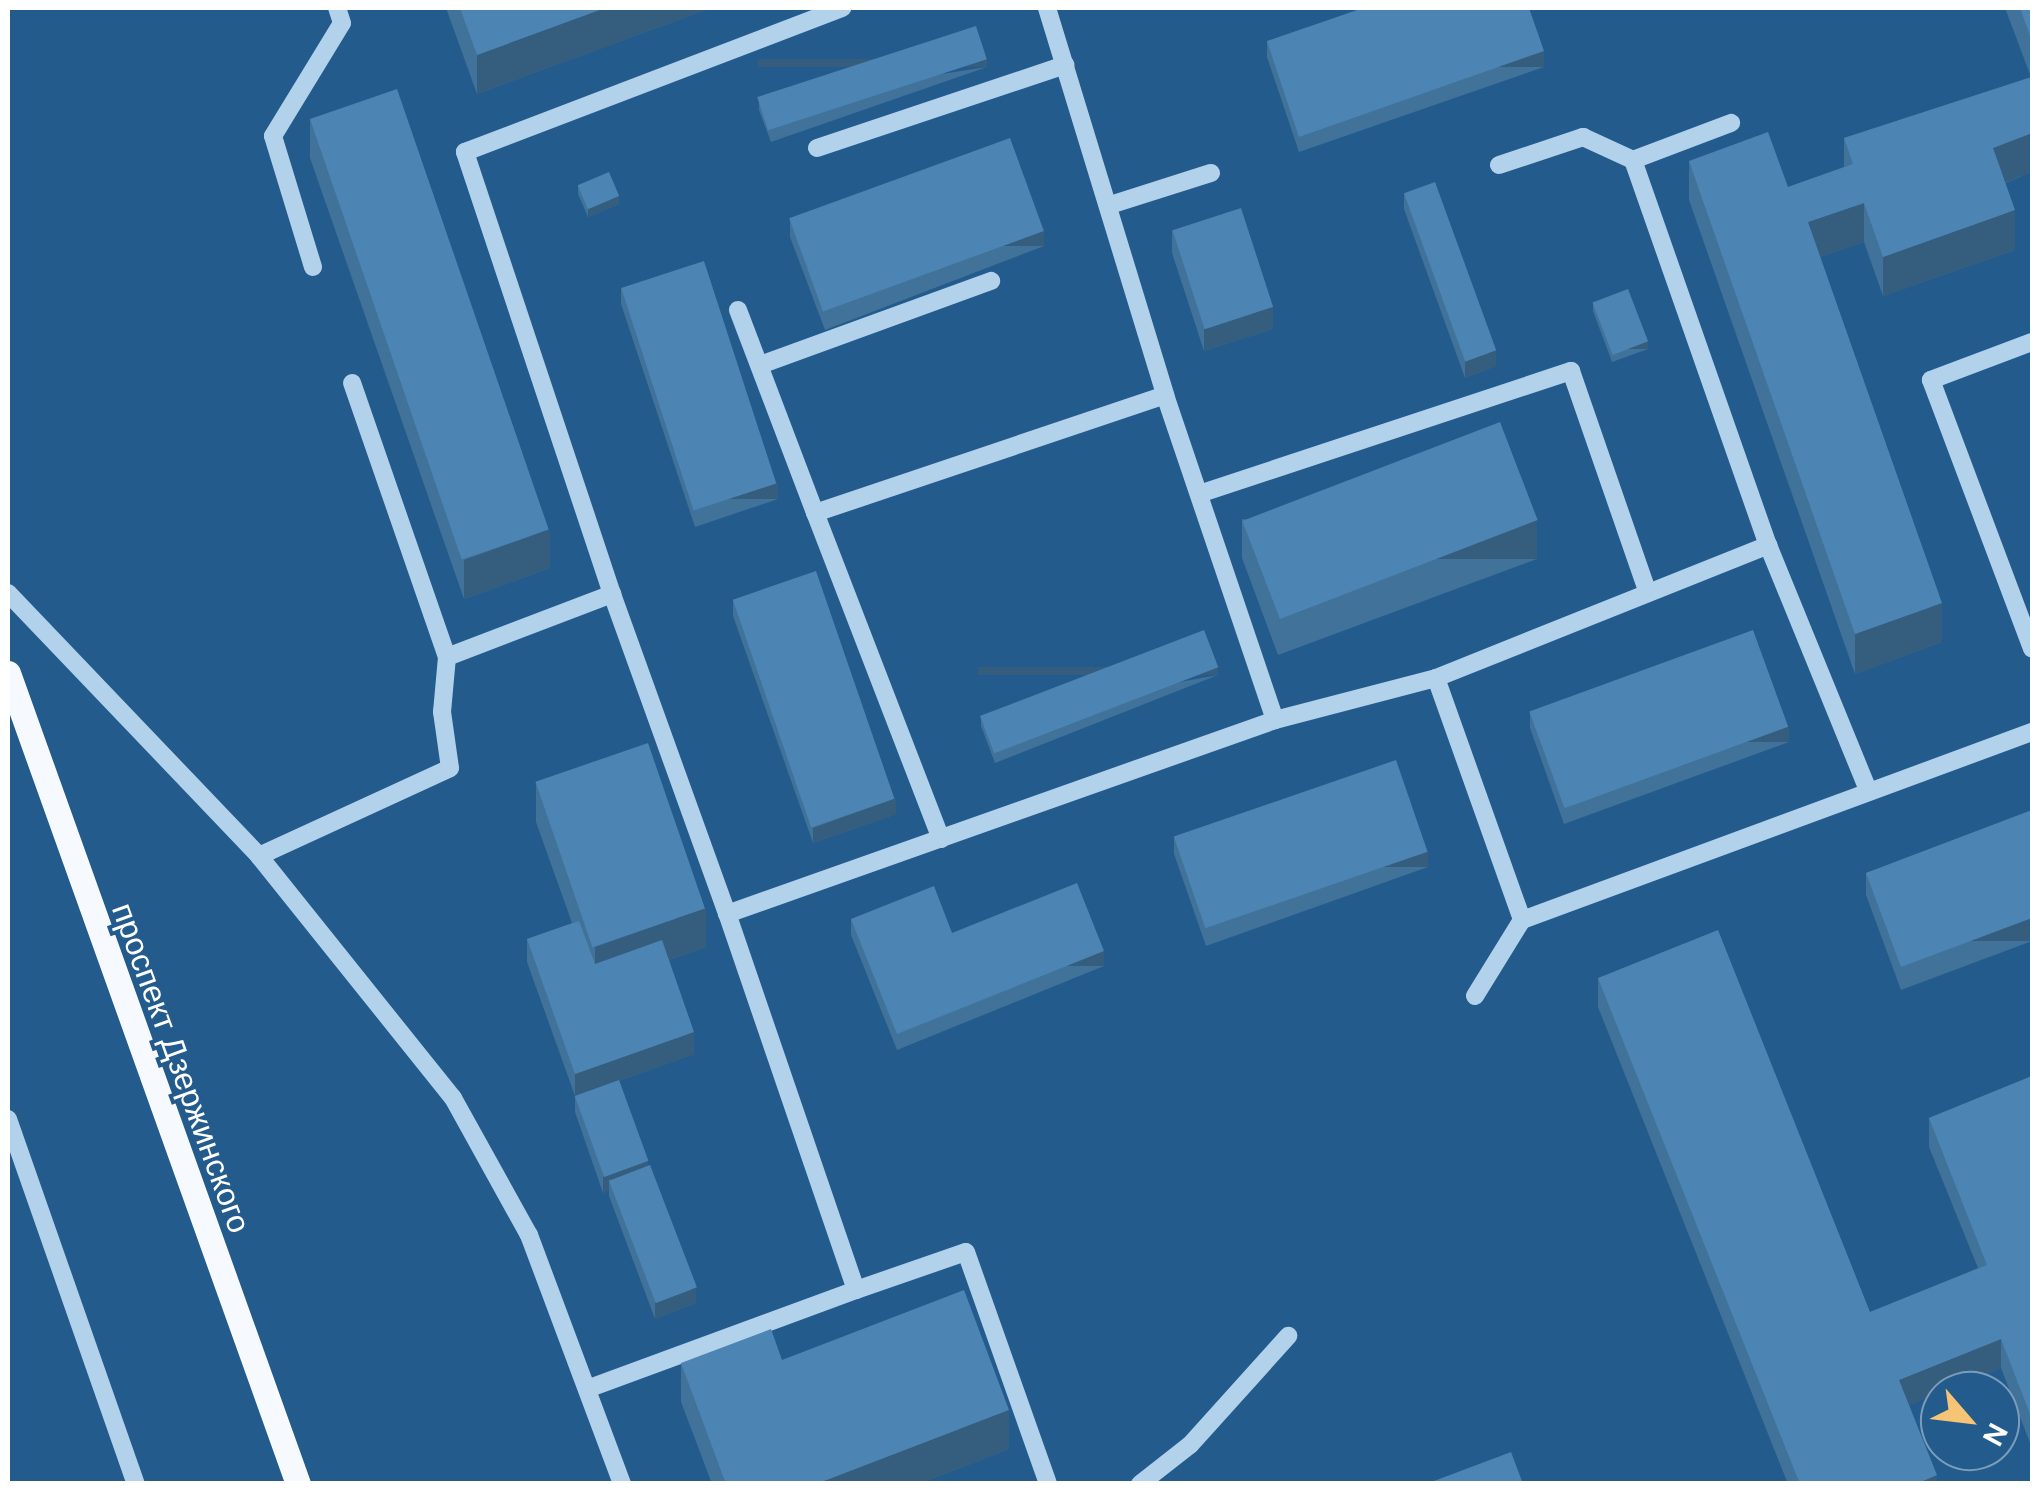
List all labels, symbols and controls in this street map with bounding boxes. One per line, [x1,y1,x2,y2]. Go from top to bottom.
street label: проспект Дзержинского [103,898,259,1238]
north arrow [1920,1371,2020,1471]
text: N [1974,1417,2016,1452]

